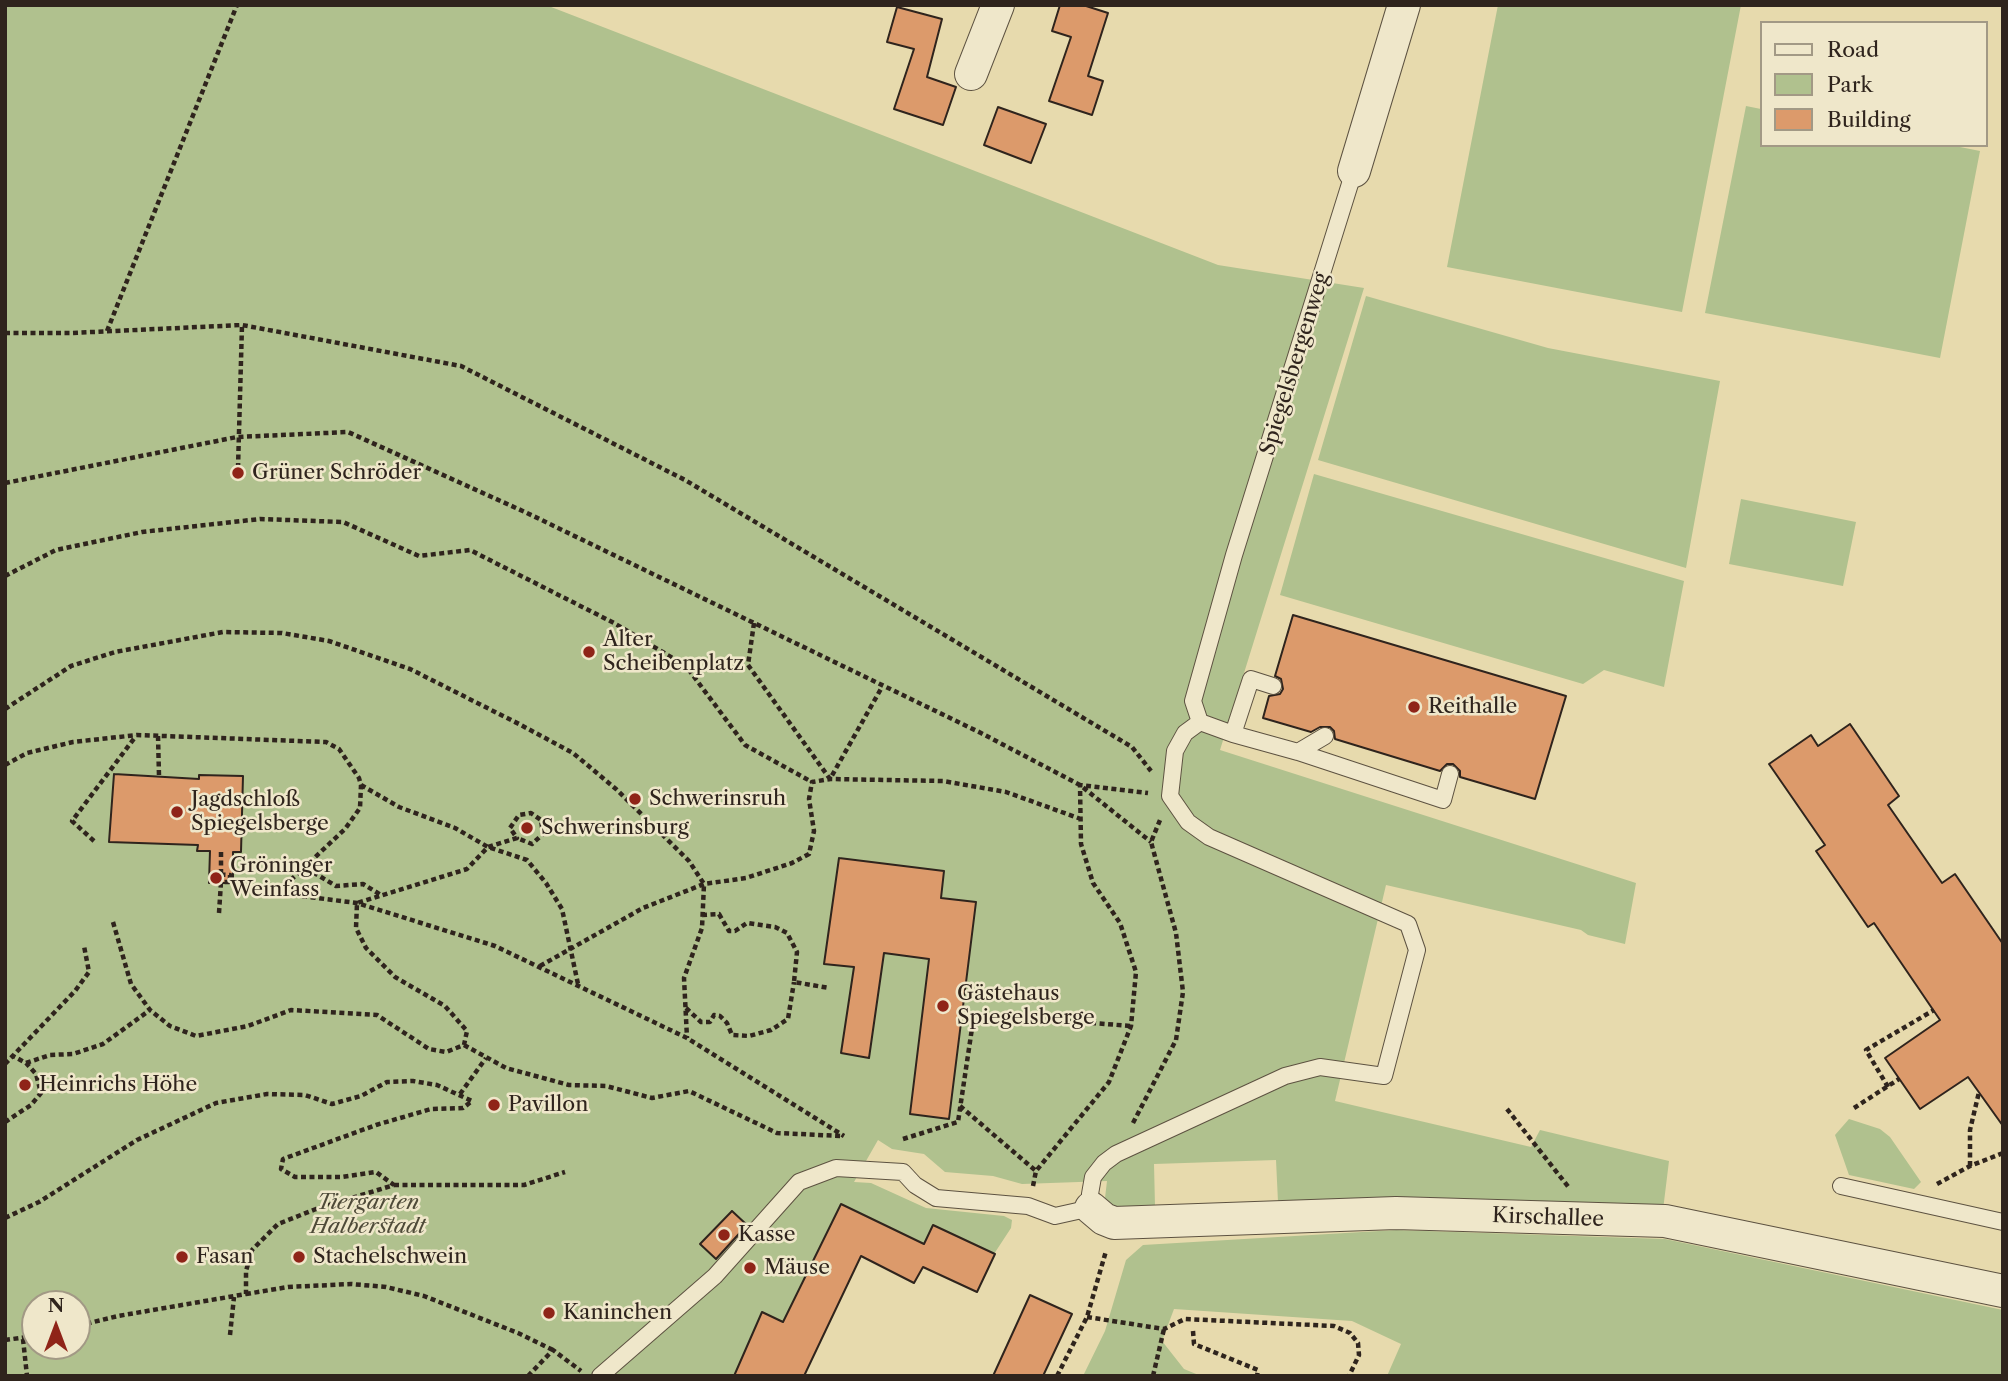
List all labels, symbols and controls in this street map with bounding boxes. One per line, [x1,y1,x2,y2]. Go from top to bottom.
legend [1759,21,1987,147]
text: Road [1827,37,1879,62]
text: Park [1827,72,1873,97]
text: Building [1827,107,1911,132]
street label: Spiegelsbergenweg [1255,270,1335,458]
place label: Grüner Schröder [252,460,421,486]
marker: Grüner Schröder [230,465,246,481]
place label: Alter Scheibenplatz [603,627,744,677]
marker: Alter Scheibenplatz [581,644,597,660]
place label: Reithalle [1428,694,1517,720]
marker: Reithalle [1406,699,1422,715]
place label: Schwerinsruh [649,786,786,812]
place label: Jagdschloß Spiegelsberge [191,787,329,837]
marker: Schwerinsruh [627,791,643,807]
marker: Jagdschloß Spiegelsberge [169,804,185,820]
place label: Schwerinsburg [541,815,689,841]
marker: Schwerinsburg [519,820,535,836]
place label: Gröninger Weinfass [230,853,333,903]
marker: Gröninger Weinfass [208,870,224,886]
place label: Gästehaus Spiegelsberge [957,981,1095,1031]
marker: Gästehaus Spiegelsberge [935,998,951,1014]
place label: Heinrichs Höhe [39,1072,197,1098]
marker: Heinrichs Höhe [17,1077,33,1093]
place label: Pavillon [508,1092,588,1118]
marker: Pavillon [486,1097,502,1113]
park label: Tiergarten Halberstadt [310,1190,426,1240]
street label: Kirschallee [1492,1203,1604,1233]
place label: Kasse [738,1222,795,1248]
marker: Kasse [716,1227,732,1243]
place label: Fasan [196,1244,253,1270]
place label: Stachelschwein [313,1244,467,1270]
marker: Fasan [174,1249,190,1265]
marker: Stachelschwein [291,1249,307,1265]
place label: Mäuse [764,1255,830,1281]
marker: Mäuse [742,1260,758,1276]
north arrow [21,1290,91,1360]
text: N [48,1294,64,1317]
place label: Kaninchen [563,1300,672,1326]
marker: Kaninchen [541,1305,557,1321]

